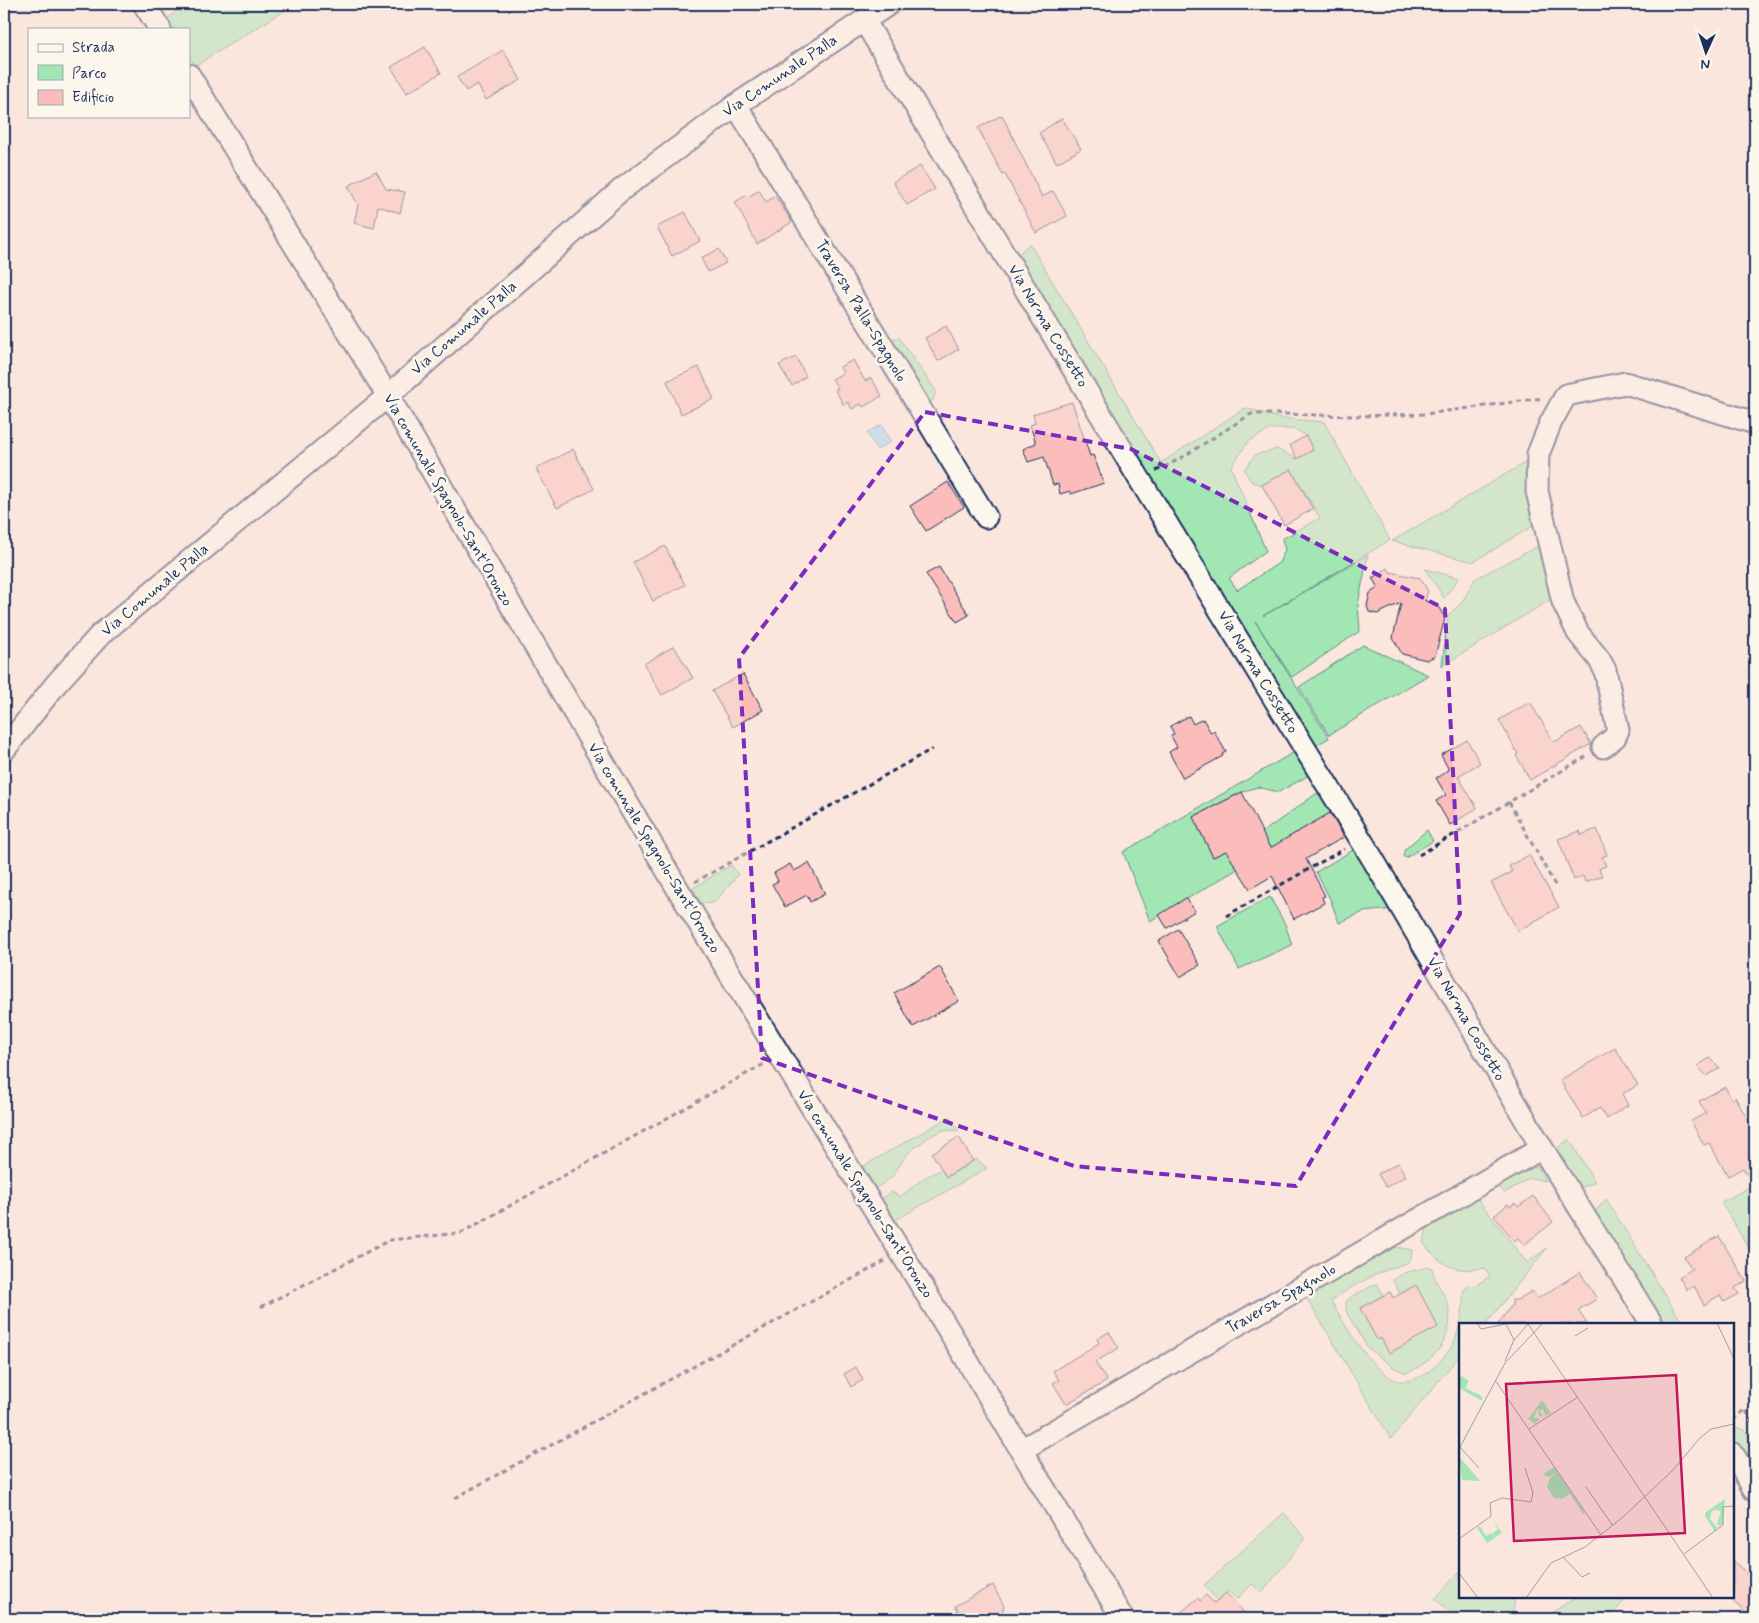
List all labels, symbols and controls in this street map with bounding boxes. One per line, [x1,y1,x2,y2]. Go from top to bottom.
legend [28,28,190,118]
north arrow [1682,28,1732,78]
street label: Via Comunale Palla [718,30,842,122]
text: Strada [72,38,115,58]
text: N [1700,55,1711,73]
text: Parco [72,64,106,84]
text: Edificio [72,88,114,108]
street label: Traversa Palla-Spagnolo [809,236,912,386]
street label: Via Norma Cossetto [1003,261,1093,392]
street label: Via Comunale Palla [406,276,522,380]
street label: Via comunale Spagnolo-Sant'Oronzo [378,390,518,610]
street label: Via Comunale Palla [97,539,213,641]
street label: Via Norma Cossetto [1213,607,1303,738]
street label: Via comunale Spagnolo-Sant'Oronzo [583,739,725,957]
street label: Via Norma Cossetto [1422,953,1510,1085]
street label: Via comunale Spagnolo-Sant'Oronzo [792,1086,938,1302]
street label: Traversa Spagnolo [1222,1259,1340,1340]
inset map [1459,1323,1734,1598]

